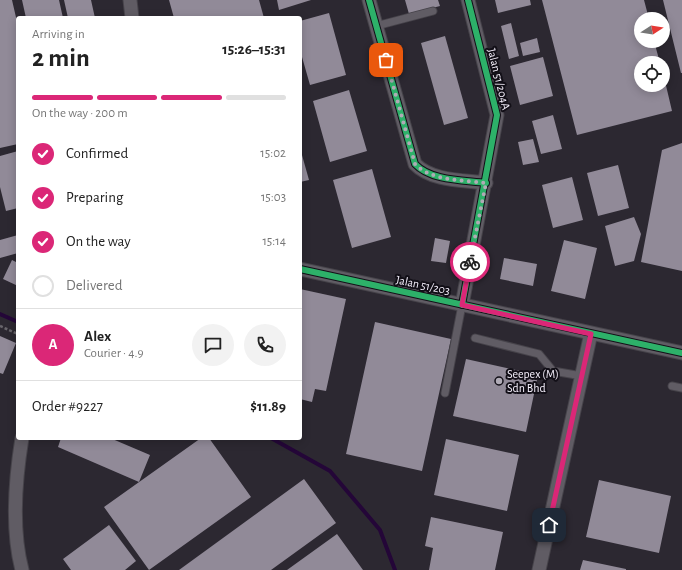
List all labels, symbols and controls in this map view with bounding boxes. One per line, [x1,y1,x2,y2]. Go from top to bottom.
north arrow [634,12,670,48]
map controls [634,12,670,92]
text: Arriving in [32,28,85,41]
text: 15:26–15:31 [222,42,286,57]
pin [369,43,403,77]
text: 2 min [32,45,90,71]
street label: Jalan 51/204A [486,47,512,111]
icon: bag [375,49,397,71]
button: locate [634,56,670,92]
text: On the way · 200 m [32,107,128,120]
icon: check [32,143,54,165]
text: Confirmed [66,146,128,161]
text: 15:02 [260,147,286,160]
icon: check [32,187,54,209]
text: Preparing [66,190,123,205]
text: 15:03 [261,191,286,204]
icon: check [32,231,54,253]
text: On the way [66,234,131,249]
text: 15:14 [262,235,286,248]
courier [450,242,490,282]
icon: bike [459,251,481,273]
street label: Jalan 51/203 [395,273,451,297]
text: Delivered [66,278,123,293]
button: chat [192,324,234,366]
button: phone [244,324,286,366]
text: Alex [84,329,111,344]
text: A [48,337,58,352]
text: Courier · 4.9 [84,347,144,360]
place label: Seepex (M) Sdn Bhd [507,368,559,394]
marker: Seepex (M) Sdn Bhd [494,376,504,386]
text: Order #9227 [32,399,103,414]
text: $11.89 [250,399,286,414]
pin [532,508,566,542]
icon: home [538,514,560,536]

